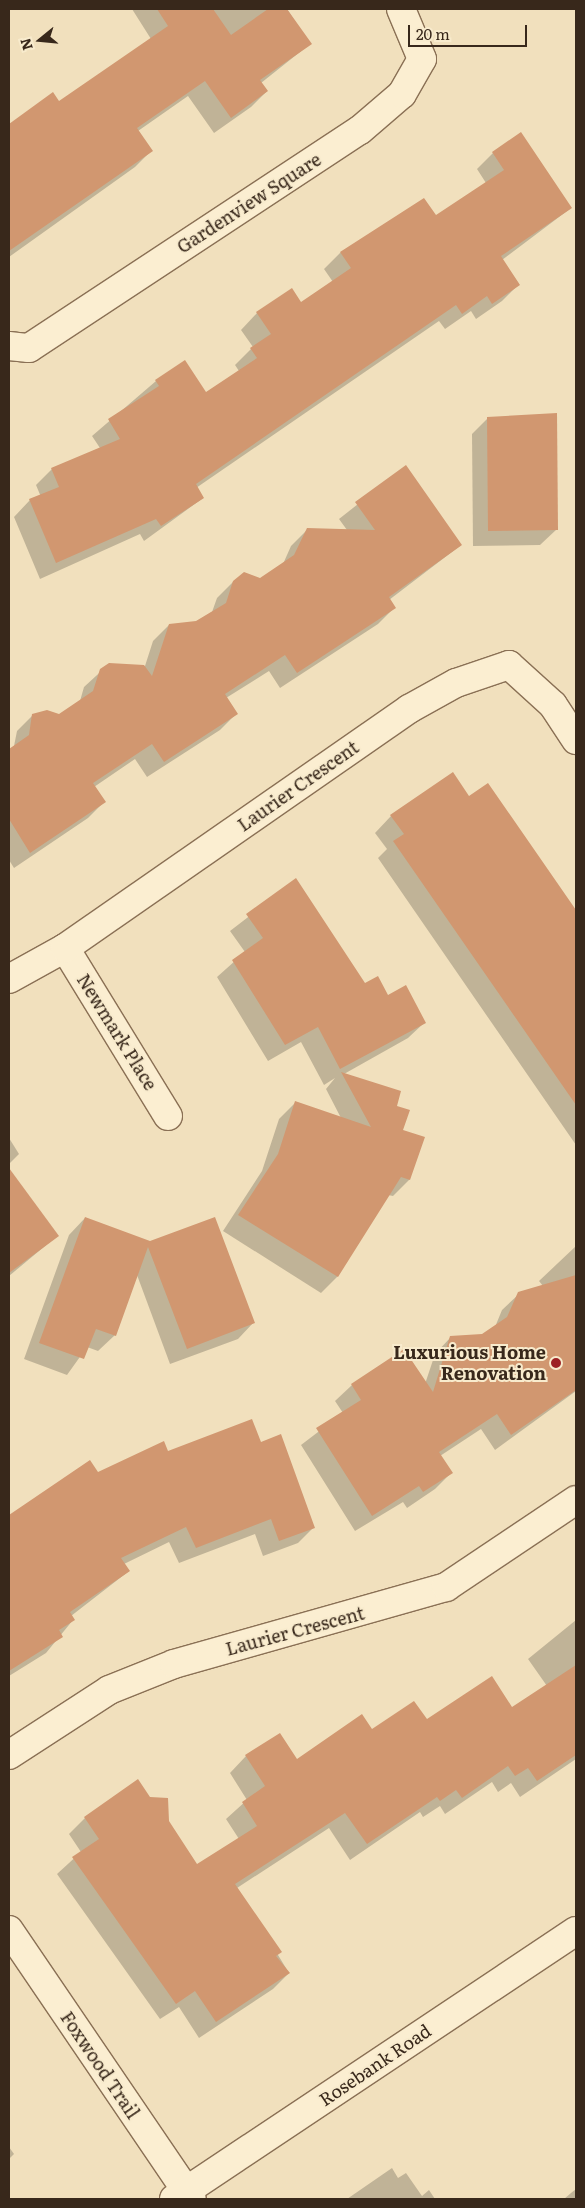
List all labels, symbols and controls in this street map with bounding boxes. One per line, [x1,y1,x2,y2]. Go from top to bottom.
north arrow [15,15,65,65]
scale bar [410,15,529,47]
text: 20 m [416,22,450,45]
text: N [14,36,37,53]
street label: Gardenview Square [173,148,325,258]
street label: Laurier Crescent [233,736,363,836]
street label: Newmark Place [73,970,161,1094]
place label: Luxurious Home Renovation [393,1342,546,1385]
marker: Luxurious Home Renovation [550,1357,562,1369]
street label: Laurier Crescent [223,1602,367,1660]
street label: Foxwood Trail [56,2007,144,2123]
street label: Rosebank Road [315,2020,435,2110]

